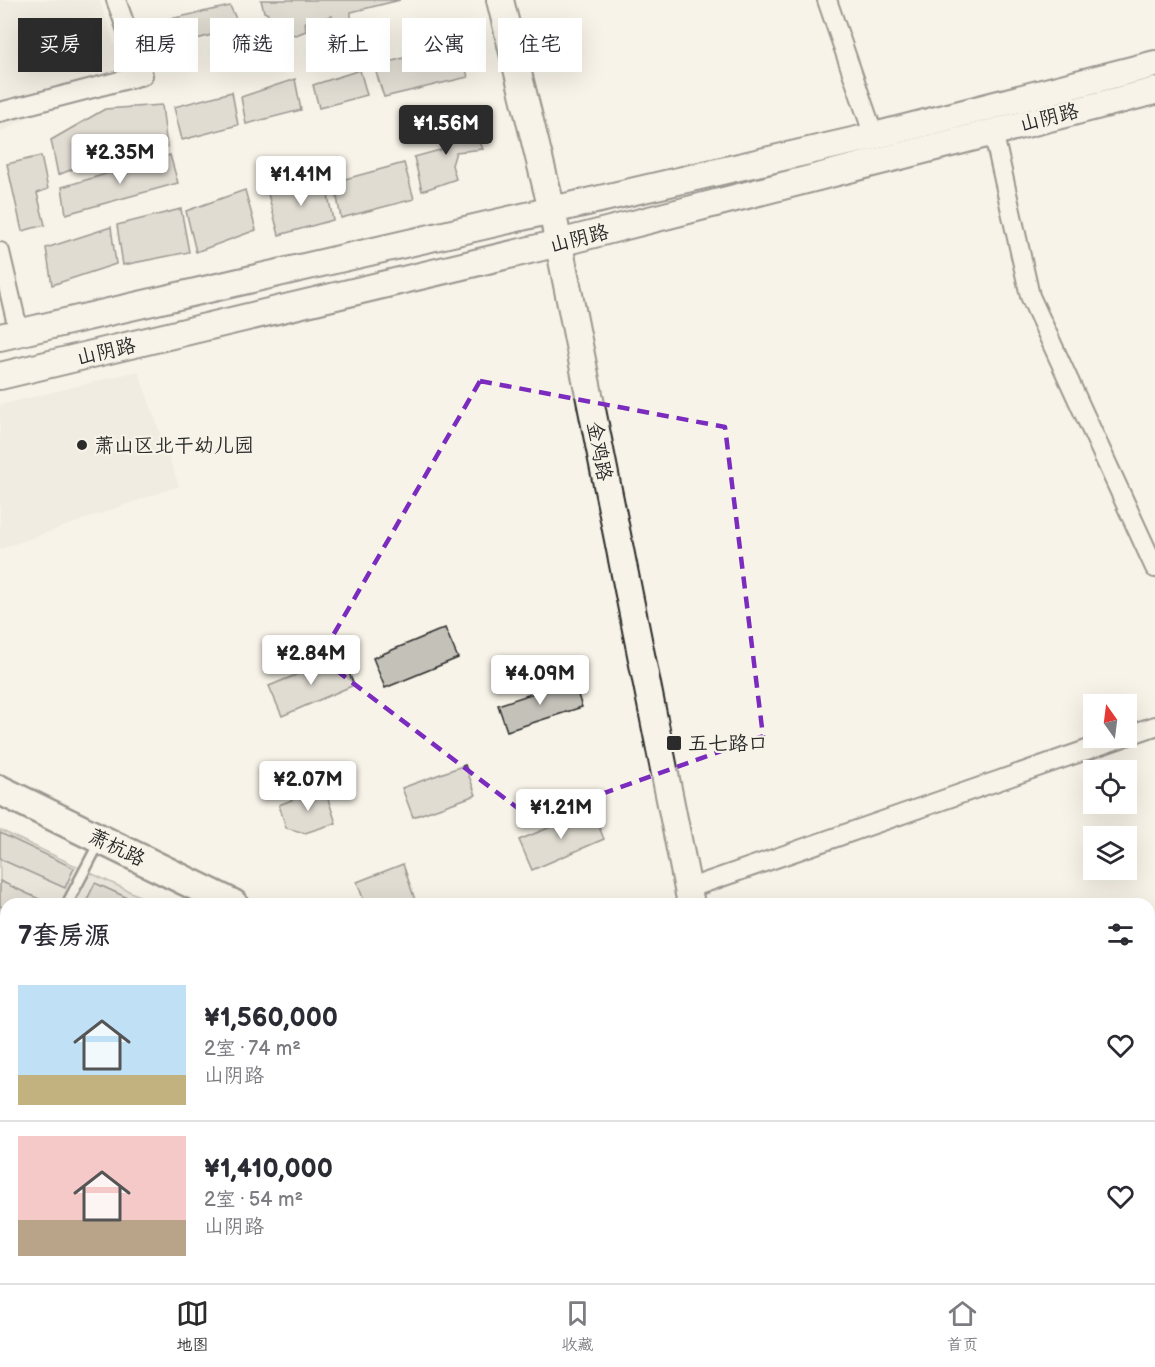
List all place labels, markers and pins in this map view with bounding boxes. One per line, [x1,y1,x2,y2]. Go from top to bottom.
pin: ¥1.56M [397,105,495,156]
pin: ¥2.35M [71,134,169,185]
pin: ¥1.41M [252,156,350,207]
place label: 萧山区北干幼儿园 [94,434,254,458]
marker: 萧山区北干幼儿园 [75,438,89,452]
pin: ¥2.84M [262,635,360,686]
pin: ¥4.09M [491,655,589,706]
place label: 五七路口 [688,732,768,756]
marker: 五七路口 [665,734,683,752]
pin: ¥2.07M [259,761,357,812]
pin: ¥1.21M [512,789,610,840]

